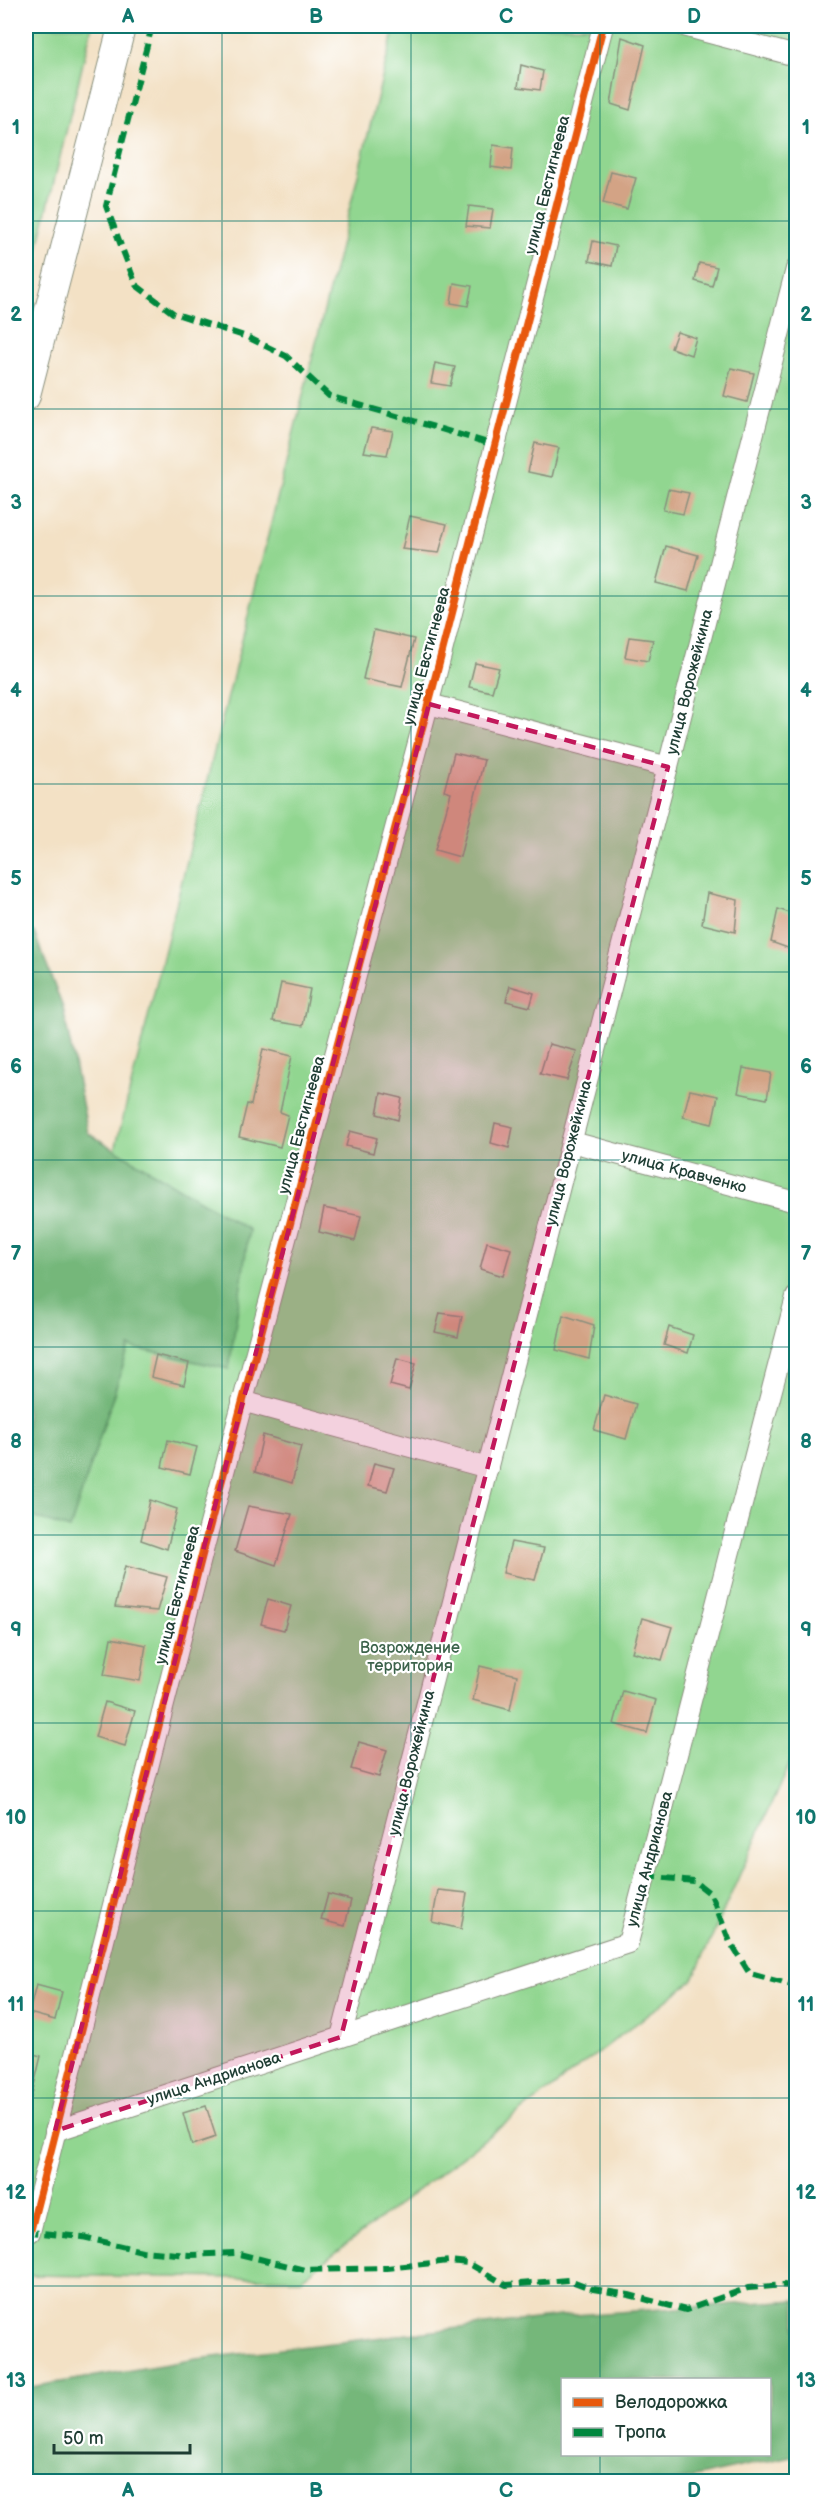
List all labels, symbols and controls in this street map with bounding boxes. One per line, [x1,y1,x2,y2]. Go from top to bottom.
text: A [121,5,135,29]
text: B [309,5,323,29]
text: C [499,5,513,29]
text: D [687,5,701,29]
street label: улица Евстигнеева [522,113,575,256]
text: 1 [12,116,20,140]
text: 1 [802,116,810,140]
text: 2 [10,303,22,327]
text: 2 [800,303,812,327]
text: 3 [10,491,22,515]
text: 3 [800,491,812,515]
street label: улица Евстигнеева [399,584,455,727]
street label: улица Ворожейкина [663,607,717,757]
text: 4 [10,679,22,703]
text: 4 [800,679,812,703]
text: 5 [10,867,22,891]
text: 5 [800,867,812,891]
street label: улица Евстигнеева [274,1053,330,1196]
text: 6 [10,1055,22,1079]
text: 6 [800,1055,812,1079]
street label: улица Ворожейкина [542,1078,596,1228]
street label: улица Кравченко [619,1146,749,1198]
text: 7 [10,1242,22,1266]
text: 7 [800,1242,812,1266]
text: 8 [10,1430,22,1454]
text: 8 [800,1430,812,1454]
street label: улица Евстигнеева [152,1523,205,1666]
text: 9 [10,1618,22,1642]
text: 9 [800,1618,812,1642]
park label: Возрождение территория [360,1639,460,1676]
street label: улица Ворожейкина [385,1688,439,1838]
street label: улица Андрианова [623,1789,677,1929]
text: 10 [6,1806,26,1830]
text: 10 [796,1806,816,1830]
text: 11 [8,1993,24,2017]
text: 11 [798,1993,814,2017]
street label: улица Андрианова [145,2048,284,2110]
text: 12 [6,2181,26,2205]
text: 12 [796,2181,816,2205]
text: 13 [6,2369,26,2393]
text: 13 [796,2369,816,2393]
legend [561,2378,771,2456]
text: Велодорожка [615,2392,728,2413]
scale bar [54,2417,190,2455]
text: Тропа [615,2422,666,2443]
text: 50 m [63,2428,104,2449]
text: A [121,2479,135,2503]
text: B [309,2479,323,2503]
text: C [499,2479,513,2503]
text: D [687,2479,701,2503]

